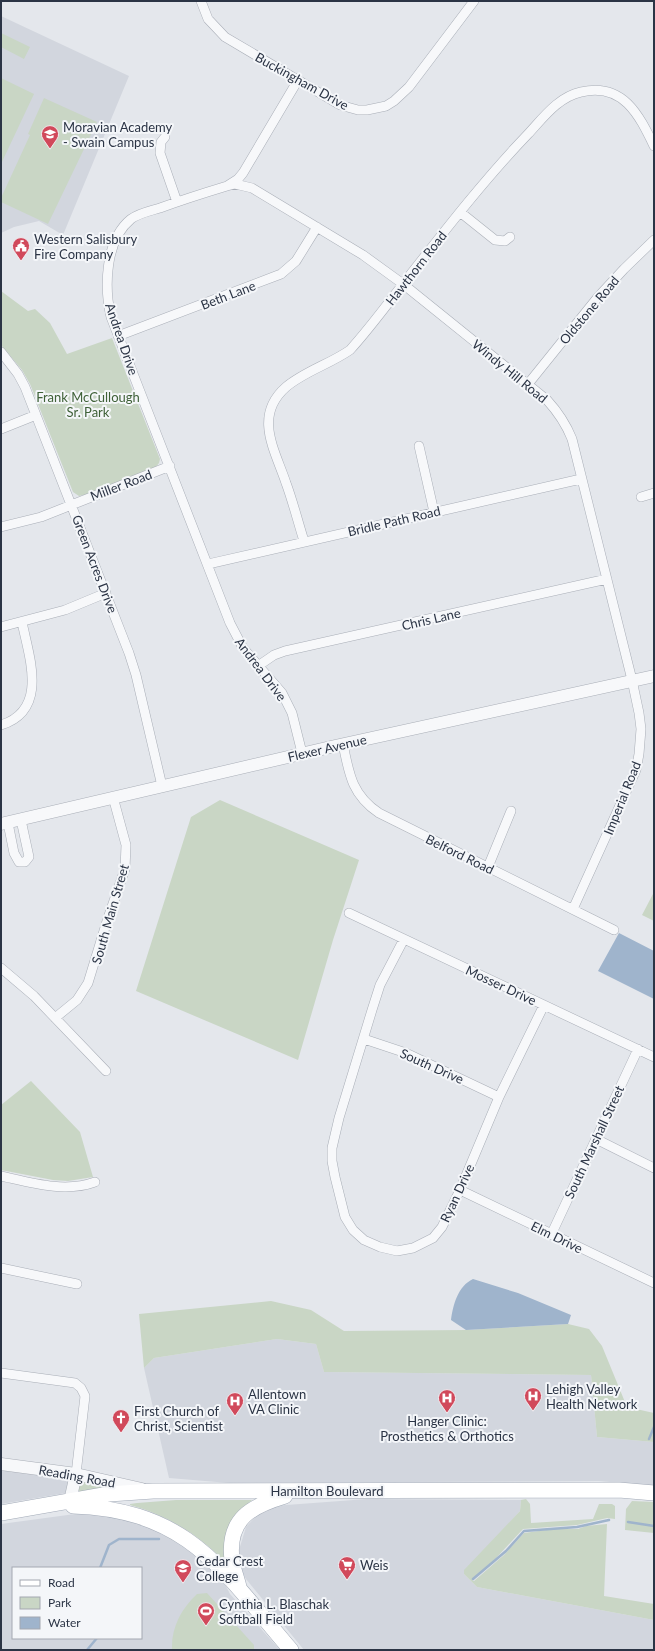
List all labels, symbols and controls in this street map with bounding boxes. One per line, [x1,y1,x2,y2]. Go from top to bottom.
street label: Buckingham Drive [253,49,352,113]
place label: Moravian Academy - Swain Campus [63,119,173,150]
school or university icon: Moravian Academy - Swain Campus [40,124,60,149]
street label: Hawthorn Road [382,228,450,308]
place label: Western Salisbury Fire Company [34,231,138,262]
public building icon: Western Salisbury Fire Company [11,236,31,261]
street label: Oldstone Road [556,272,622,348]
street label: Beth Lane [198,277,258,313]
street label: Andrea Drive [102,301,142,377]
street label: Windy Hill Road [469,336,551,406]
park label: Frank McCullough Sr. Park [36,389,140,420]
street label: Miller Road [88,466,154,504]
street label: Bridle Path Road [346,503,442,539]
street label: Green Acres Drive [69,513,121,615]
street label: Chris Lane [400,604,462,634]
street label: Andrea Drive [232,634,290,704]
street label: Flexer Avenue [286,731,368,765]
street label: Imperial Road [600,759,644,837]
street label: Belford Road [423,831,497,877]
street label: South Main Street [88,862,132,966]
street label: Mosser Drive [463,962,539,1008]
street label: South Drive [398,1045,466,1087]
street label: South Marshall Street [561,1083,627,1201]
street label: Ryan Drive [437,1161,478,1225]
street label: Elm Drive [529,1218,586,1256]
place label: Lehigh Valley Health Network [546,1381,638,1412]
place label: Allentown VA Clinic [248,1386,306,1417]
hospital icon: Lehigh Valley Health Network [523,1386,543,1411]
hospital icon: Hanger Clinic: Prosthetics & Orthotics [437,1388,457,1413]
hospital icon: Allentown VA Clinic [225,1391,245,1416]
place label: First Church of Christ, Scientist [134,1403,223,1434]
church icon: First Church of Christ, Scientist [111,1408,131,1433]
place label: Hanger Clinic: Prosthetics & Orthotics [380,1413,514,1444]
street label: Reading Road [37,1461,117,1491]
street label: Hamilton Boulevard [270,1483,384,1499]
place label: Cedar Crest College [196,1553,264,1584]
supermarket icon: Weis [337,1555,357,1580]
place label: Weis [360,1557,389,1573]
school or university icon: Cedar Crest College [173,1558,193,1583]
legend [12,1567,142,1639]
text: Road [48,1575,75,1590]
text: Park [48,1595,72,1610]
place label: Cynthia L. Blaschak Softball Field [219,1596,330,1627]
sports icon: Cynthia L. Blaschak Softball Field [196,1601,216,1626]
text: Water [48,1615,81,1630]

